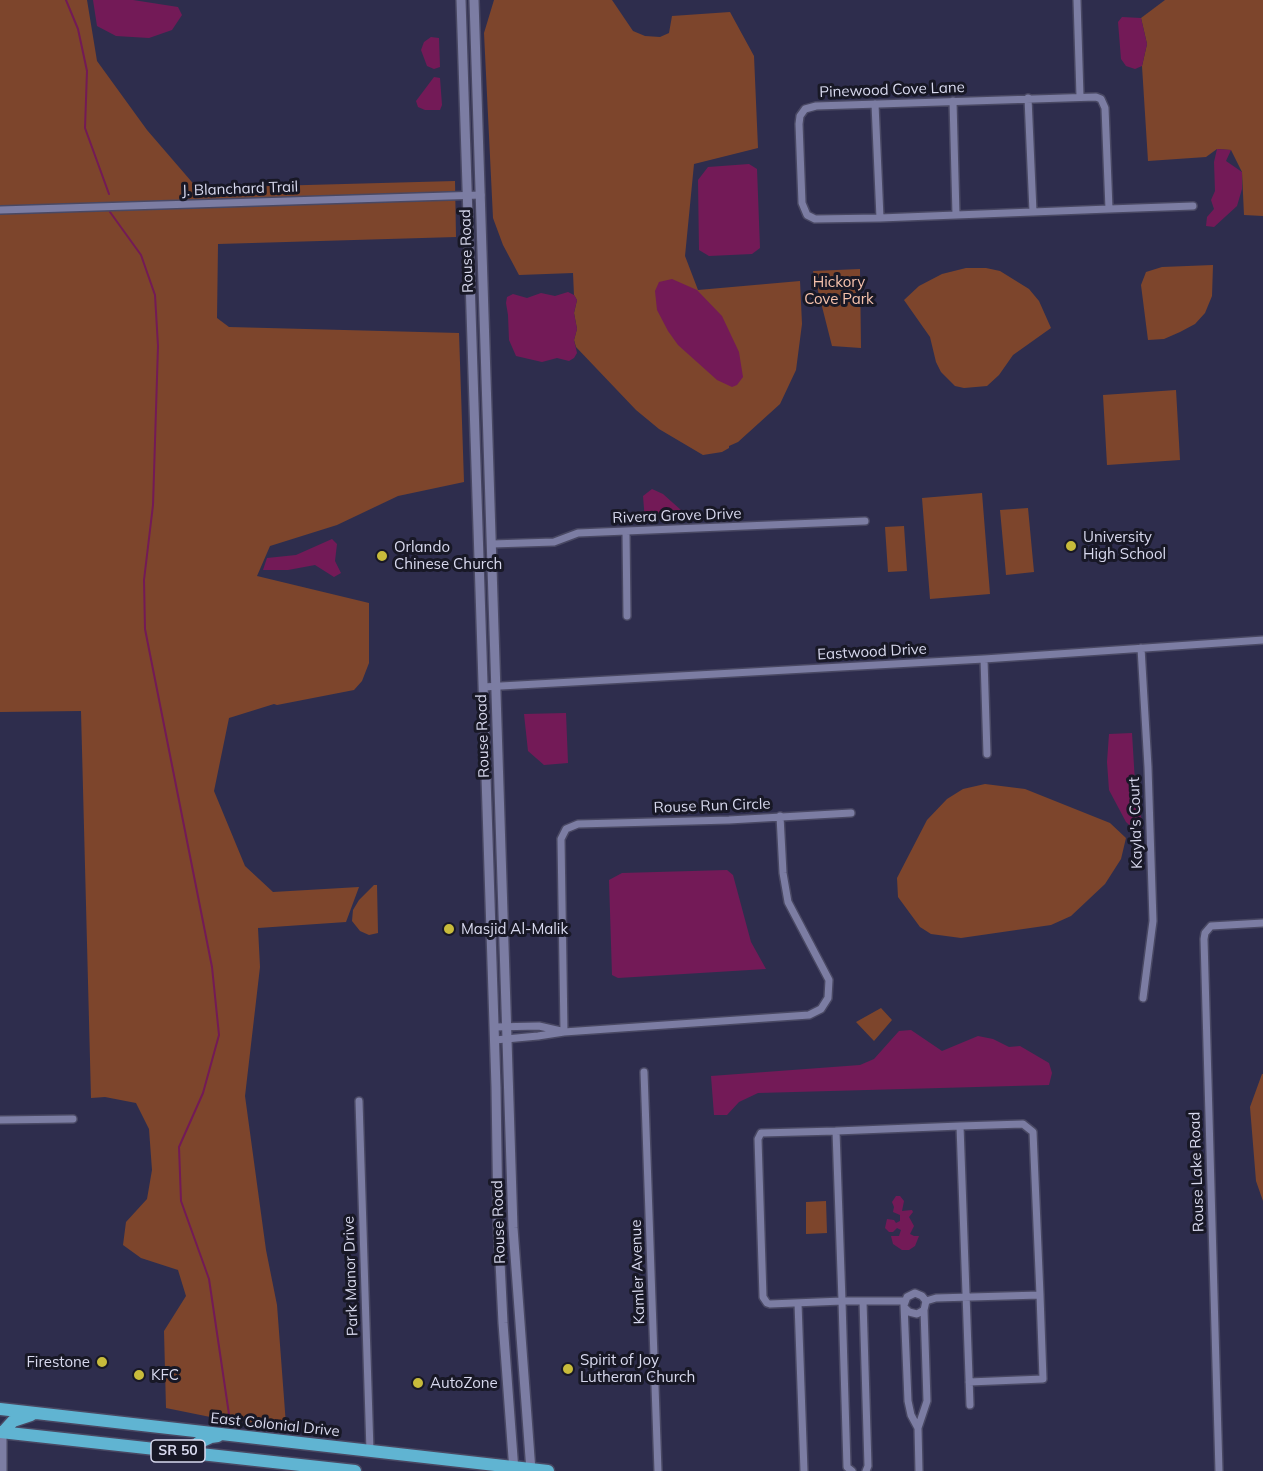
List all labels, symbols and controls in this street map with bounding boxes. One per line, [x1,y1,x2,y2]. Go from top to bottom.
street label: Pinewood Cove Lane [819,78,965,102]
street label: J. Blanchard Trail [181,178,299,200]
street label: Rouse Road [457,209,477,293]
park label: Hickory Cove Park [804,273,874,308]
street label: Rivera Grove Drive [612,505,742,527]
place label: University High School [1083,528,1166,563]
place label: Orlando Chinese Church [394,538,502,573]
marker: University High School [1064,539,1078,553]
marker: Orlando Chinese Church [375,549,389,563]
street label: Eastwood Drive [817,640,927,664]
street label: Rouse Road [473,694,493,778]
street label: Kayla's Court [1125,777,1147,869]
street label: Rouse Run Circle [653,795,771,817]
place label: Masjid Al-Malik [461,920,568,938]
marker: Masjid Al-Malik [442,922,456,936]
street label: Rouse Lake Road [1186,1111,1208,1233]
street label: Rouse Road [489,1180,509,1264]
street label: Park Manor Drive [340,1216,362,1336]
street label: Kamler Avenue [627,1219,649,1325]
place label: Spirit of Joy Lutheran Church [580,1351,695,1386]
place label: Firestone [26,1353,90,1371]
marker: Firestone [95,1355,109,1369]
marker: Spirit of Joy Lutheran Church [561,1362,575,1376]
place label: KFC [151,1366,179,1384]
marker: KFC [132,1368,146,1382]
place label: AutoZone [430,1374,498,1392]
marker: AutoZone [411,1376,425,1390]
street label: East Colonial Drive [210,1409,340,1441]
road number: SR 50 [151,1440,205,1462]

